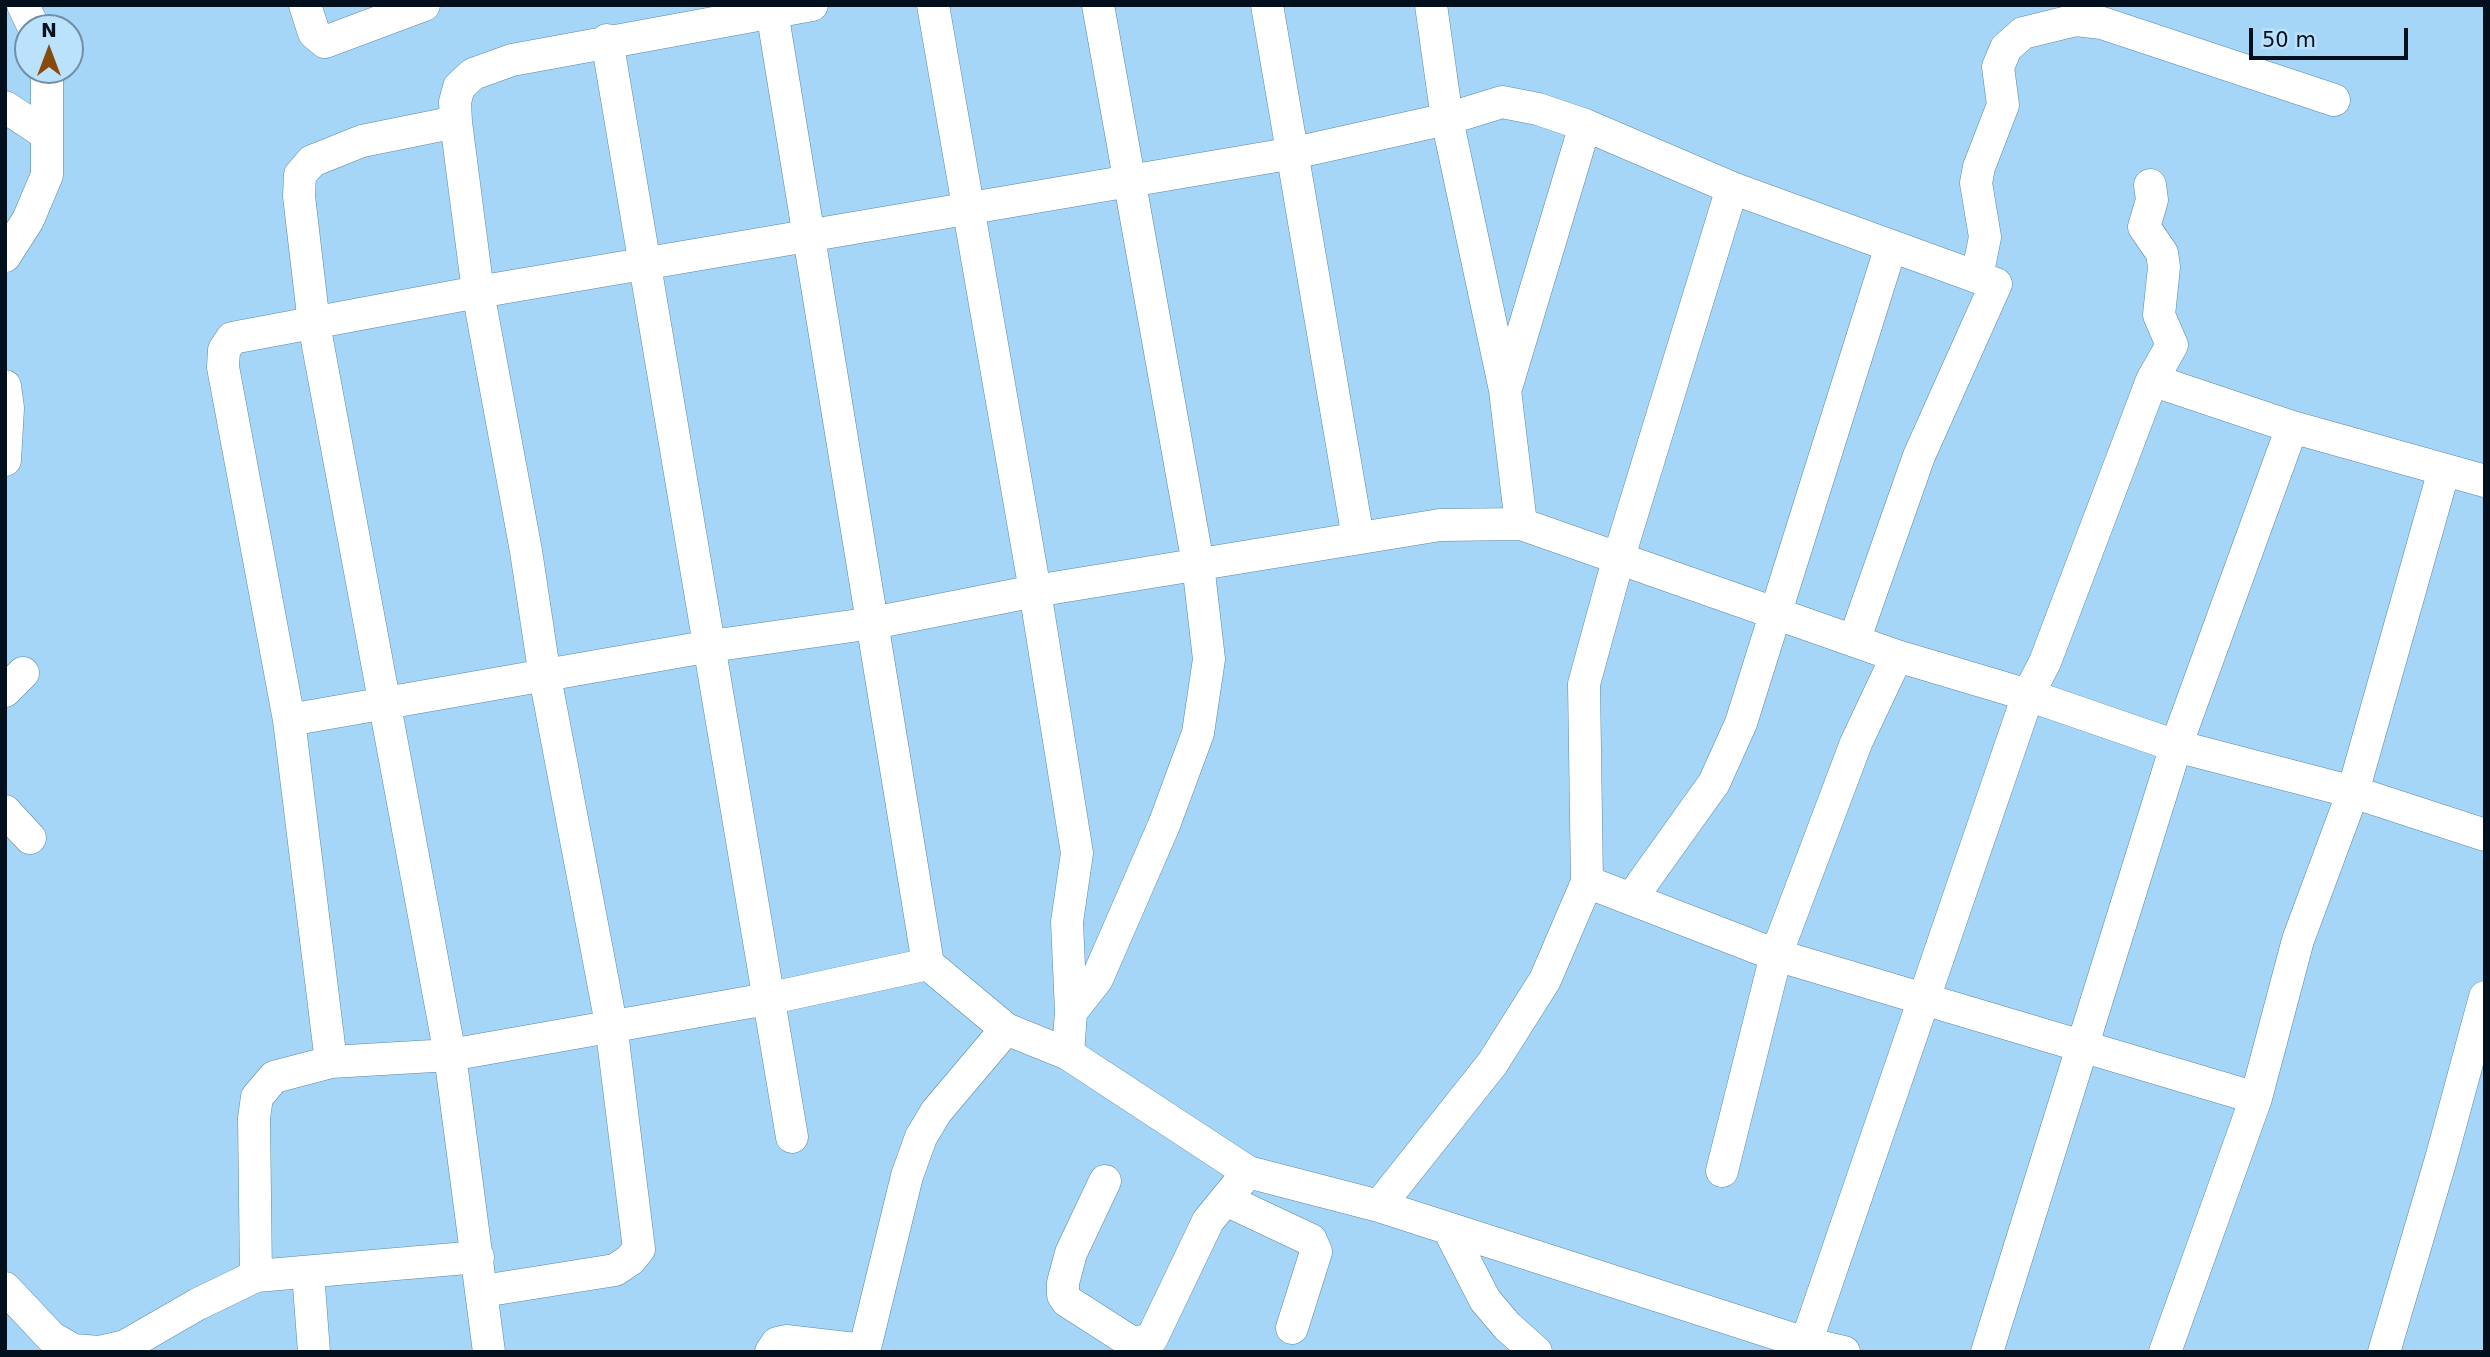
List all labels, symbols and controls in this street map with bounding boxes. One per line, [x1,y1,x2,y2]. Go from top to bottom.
north arrow [14,14,84,84]
scale bar [2252,14,2411,58]
text: N [41,19,57,41]
text: 50 m [2262,28,2316,52]

